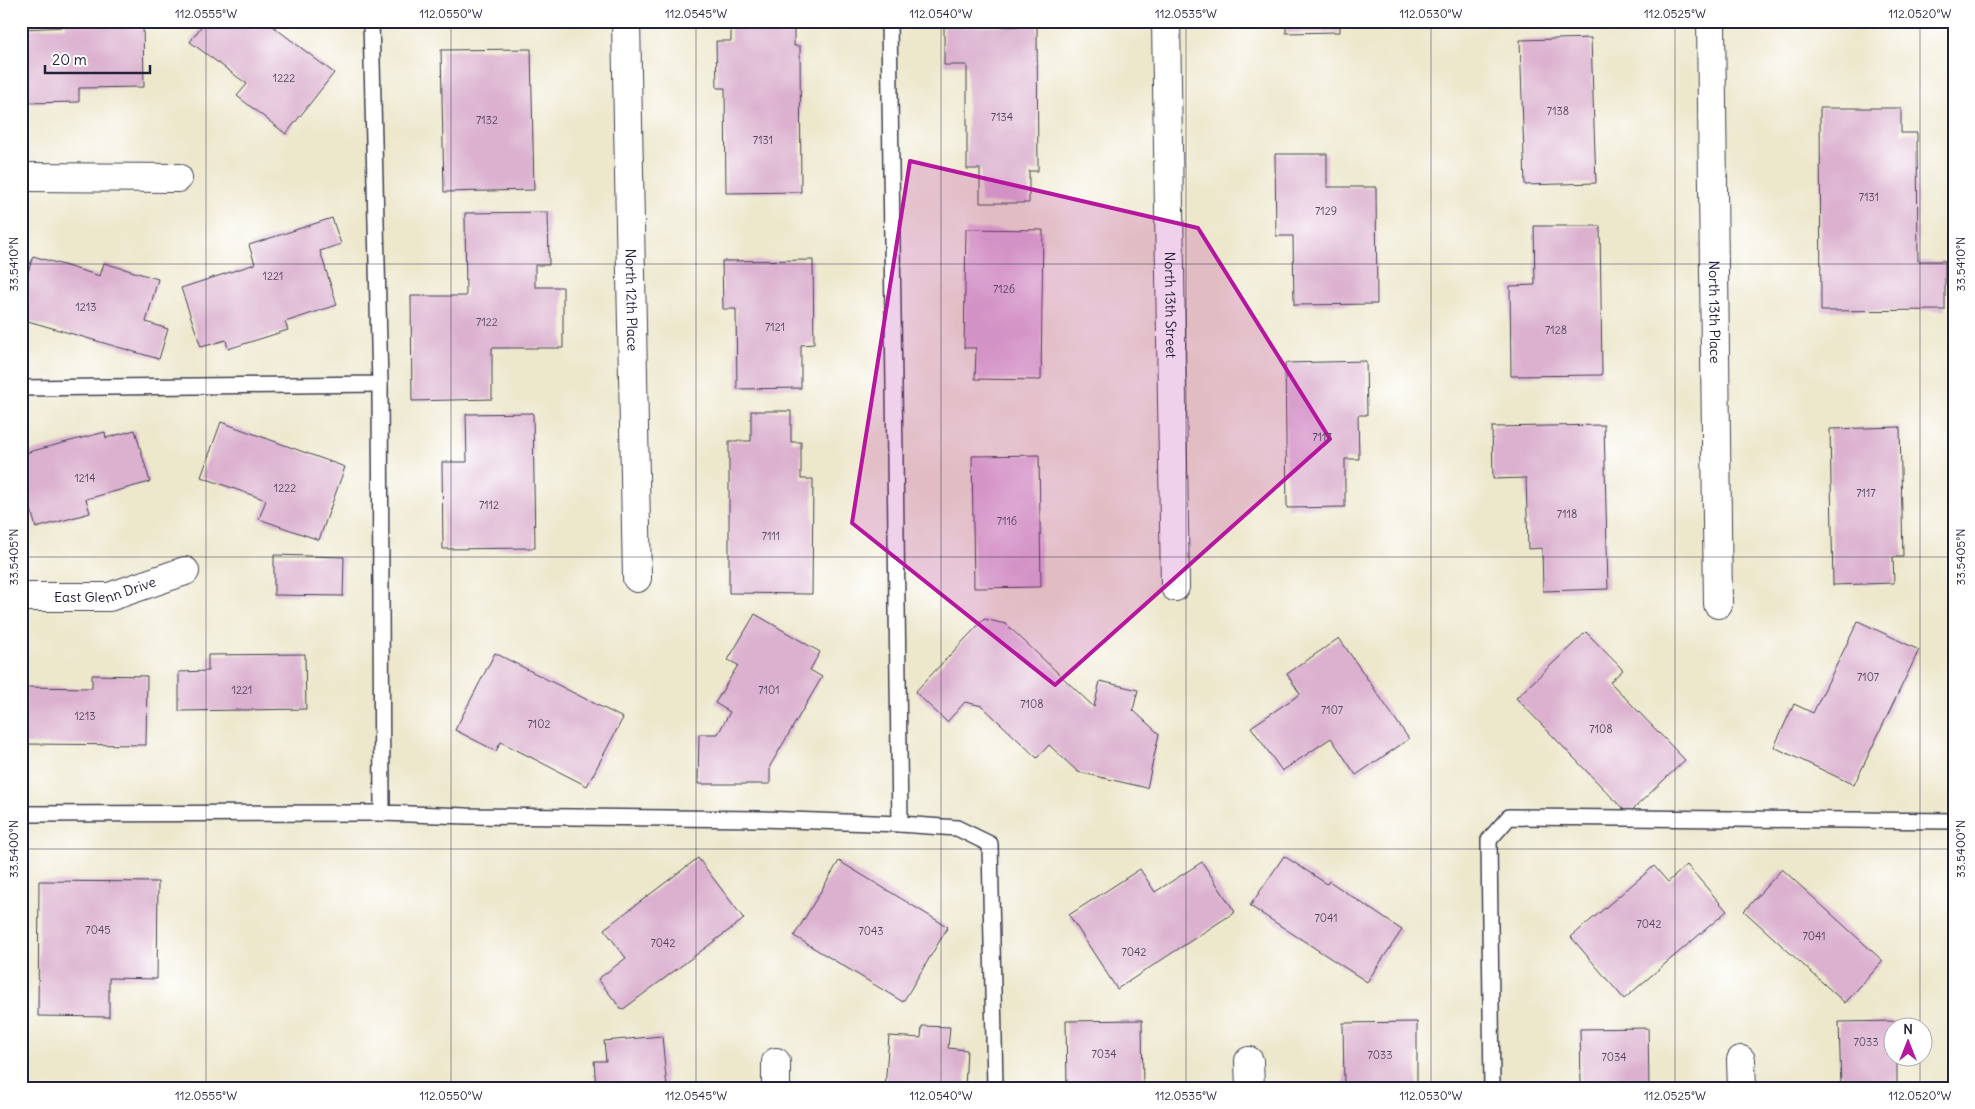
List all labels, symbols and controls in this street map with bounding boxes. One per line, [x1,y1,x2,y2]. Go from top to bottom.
text: 112.0555°W [175,6,237,21]
text: 112.0550°W [419,6,483,21]
text: 112.0545°W [665,6,727,21]
text: 112.0540°W [909,6,973,21]
text: 112.0535°W [1155,6,1217,21]
text: 112.0530°W [1399,6,1463,21]
text: 112.0525°W [1644,6,1706,21]
text: 112.0520°W [1889,6,1951,21]
scale bar [45,42,150,74]
text: 20 m [52,50,87,69]
house number: 1222 [273,71,295,85]
house number: 7138 [1547,104,1569,118]
house number: 7134 [991,110,1013,124]
house number: 7132 [476,113,498,127]
house number: 7131 [753,133,773,147]
house number: 7131 [1859,190,1879,204]
house number: 7129 [1315,204,1337,218]
text: 33.5410°N [6,237,21,291]
text: 33.5410°N [1953,237,1968,291]
street label: North 12th Place [621,248,642,351]
street label: North 13th Street [1161,252,1180,359]
street label: North 13th Place [1705,260,1724,364]
house number: 1221 [263,269,283,283]
house number: 7126 [993,282,1015,296]
house number: 1213 [75,300,97,314]
house number: 7122 [476,315,498,329]
house number: 7121 [765,320,785,334]
house number: 7128 [1545,323,1567,337]
house number: 7117 [1312,430,1332,444]
house number: 1214 [74,471,96,485]
house number: 1222 [274,481,296,495]
house number: 7117 [1856,486,1876,500]
house number: 7112 [479,498,499,512]
house number: 7118 [1557,507,1577,521]
house number: 7116 [997,514,1017,528]
text: 33.5405°N [6,528,21,586]
text: 33.5405°N [1953,528,1968,586]
house number: 7111 [762,529,780,543]
street label: East Glenn Drive [54,573,158,607]
house number: 7107 [1857,670,1880,684]
house number: 1221 [232,683,252,697]
house number: 7101 [758,683,780,697]
house number: 7108 [1020,697,1044,711]
house number: 7107 [1321,703,1344,717]
house number: 1213 [74,709,96,723]
house number: 7102 [527,717,551,731]
house number: 7108 [1589,722,1613,736]
text: 33.5400°N [6,820,21,878]
text: 33.5400°N [1953,820,1968,878]
house number: 7041 [1314,911,1338,925]
house number: 7042 [1636,917,1662,931]
house number: 7045 [85,923,111,937]
house number: 7043 [858,924,884,938]
house number: 7041 [1802,929,1826,943]
house number: 7042 [650,936,676,950]
house number: 7042 [1121,945,1147,959]
north arrow [1882,1016,1932,1066]
text: N [1903,1020,1913,1038]
house number: 7033 [1853,1035,1879,1049]
house number: 7034 [1091,1047,1117,1061]
house number: 7033 [1367,1048,1393,1062]
house number: 7034 [1601,1050,1627,1064]
text: 112.0555°W [175,1088,237,1103]
text: 112.0550°W [419,1088,483,1103]
text: 112.0545°W [665,1088,727,1103]
text: 112.0540°W [909,1088,973,1103]
text: 112.0535°W [1155,1088,1217,1103]
text: 112.0530°W [1399,1088,1463,1103]
text: 112.0525°W [1644,1088,1706,1103]
text: 112.0520°W [1889,1088,1951,1103]

